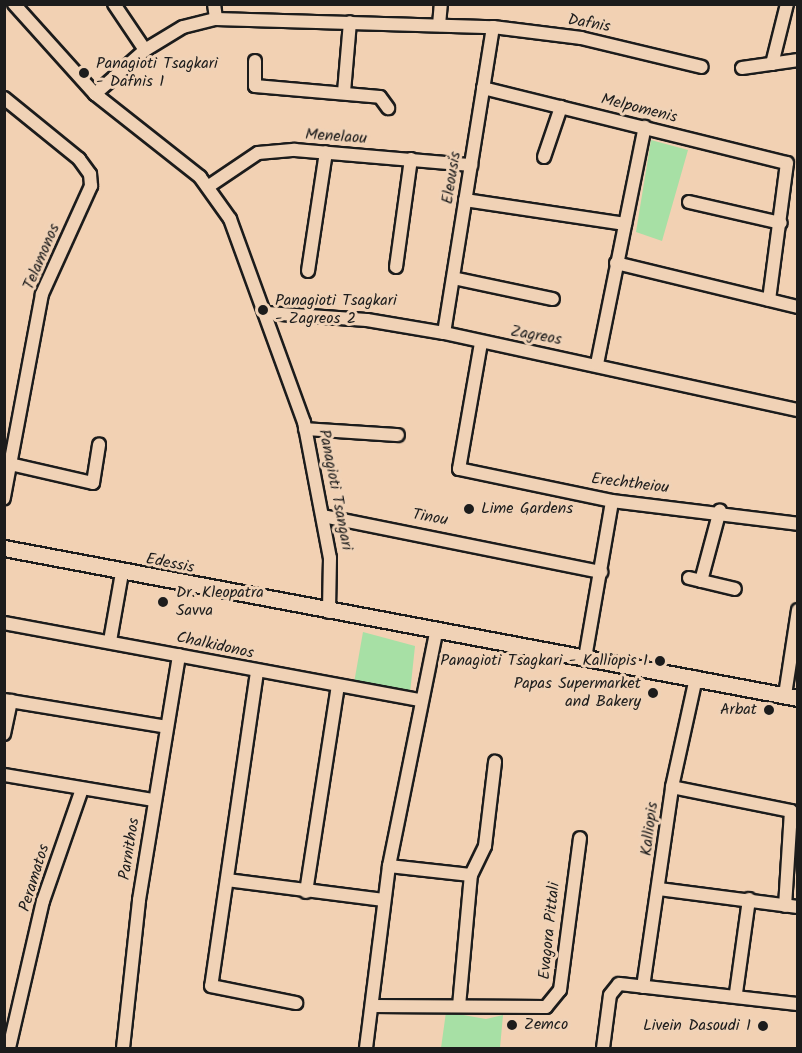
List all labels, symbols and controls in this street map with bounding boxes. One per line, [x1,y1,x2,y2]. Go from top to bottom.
street label: Dafnis [566,11,612,37]
place label: Panagioti Tsagkari - Dafnis 1 [96,54,218,92]
marker: Panagioti Tsagkari - Dafnis 1 [77,66,91,80]
street label: Melpomenis [599,90,679,128]
street label: Menelaou [304,125,368,149]
street label: Eleousis [438,150,466,206]
street label: Telamonos [20,221,64,293]
place label: Panagioti Tsagkari - Zagreos 2 [275,291,397,329]
marker: Panagioti Tsagkari - Zagreos 2 [256,303,270,317]
street label: Zagreos [509,322,563,350]
street label: Panagioti Tsangari [314,428,356,552]
street label: Erechtheiou [590,470,670,498]
place label: Lime Gardens [481,499,573,519]
marker: Lime Gardens [462,502,476,516]
street label: Tinou [411,505,449,531]
street label: Edessis [144,550,196,578]
place label: Dr. Kleopatra Savva [176,583,264,621]
marker: Dr. Kleopatra Savva [154,593,172,611]
street label: Chalkidonos [175,628,255,664]
place label: Panagioti Tsagkari - Kalliopis 1 [440,651,648,671]
marker: Panagioti Tsagkari - Kalliopis 1 [653,654,667,668]
place label: Papas Supermarket and Bakery [514,674,641,712]
marker: Papas Supermarket and Bakery [646,686,660,700]
place label: Arbat [720,700,757,720]
marker: Arbat [762,703,776,717]
street label: Kalliopis [637,801,663,857]
street label: Parnithos [116,817,144,881]
street label: Peramatos [16,842,54,914]
street label: Evagora Pittali [535,881,565,981]
place label: Zemco [524,1015,568,1035]
place label: Livein Dasoudi 1 [643,1016,751,1036]
marker: Zemco [505,1018,519,1032]
marker: Livein Dasoudi 1 [756,1019,770,1033]

